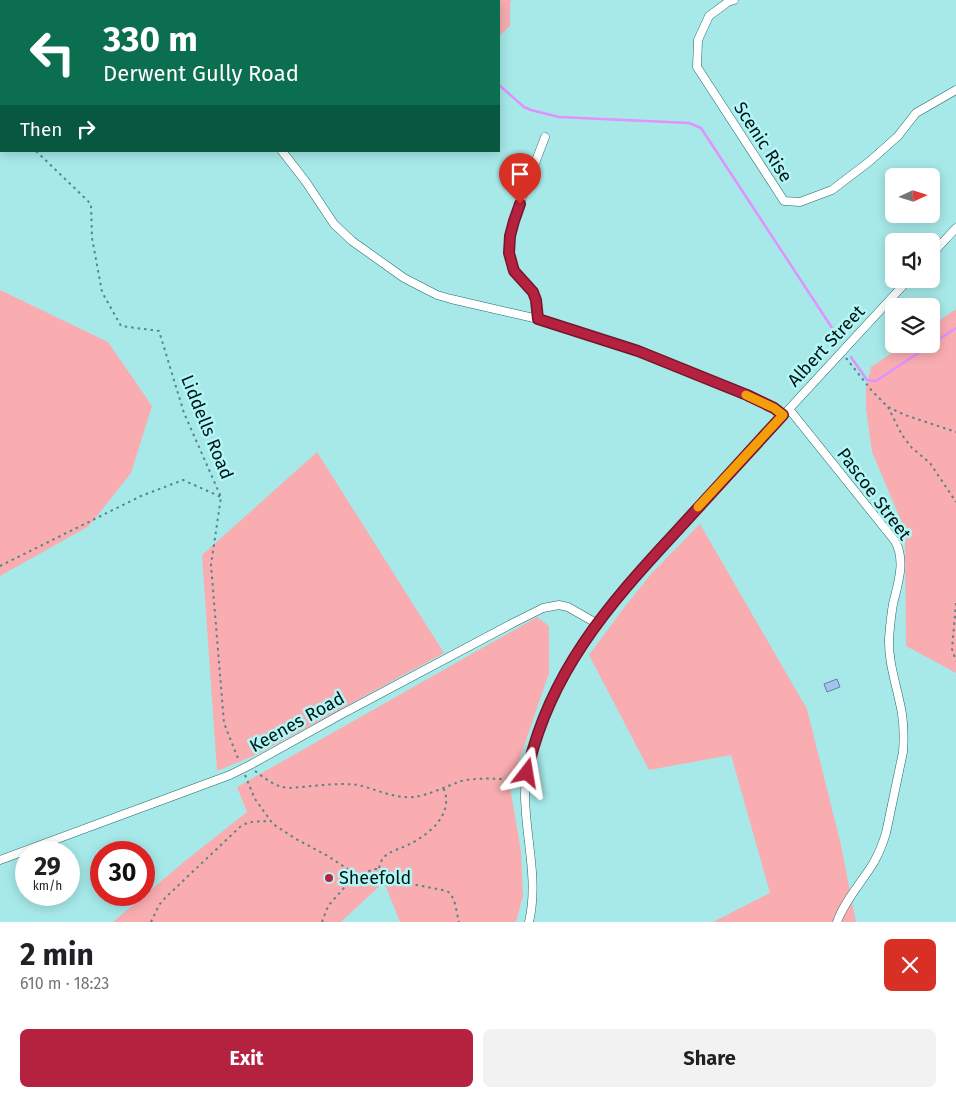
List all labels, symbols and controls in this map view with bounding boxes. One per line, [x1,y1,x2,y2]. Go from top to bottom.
text: 330 m [103,18,198,60]
icon: left [20,20,85,85]
text: Derwent Gully Road [103,60,299,87]
street label: Scenic Rise [729,98,797,186]
icon: right [72,115,100,143]
text: Then [20,118,62,141]
pin [499,153,541,204]
icon: arrive [506,160,534,188]
north arrow [885,168,940,222]
map controls [885,168,940,353]
button: sound [885,233,940,288]
button: layers [885,298,940,353]
street label: Albert Street [783,300,870,391]
street label: Liddells Road [176,372,238,482]
street label: Pascoe Street [832,444,916,545]
street label: Keenes Road [246,687,348,757]
position arrow [500,746,552,798]
speed limit sign: 30 [90,841,155,906]
text: 29 [34,852,61,882]
place label: Sheefold [339,867,411,889]
marker: Sheefold [323,872,335,884]
text: km/h [33,879,62,893]
text: 2 min [20,937,94,973]
button: close [884,939,936,991]
text: 610 m · 18:23 [20,974,109,993]
button: Exit [20,1029,473,1087]
button: Share [483,1029,936,1087]

